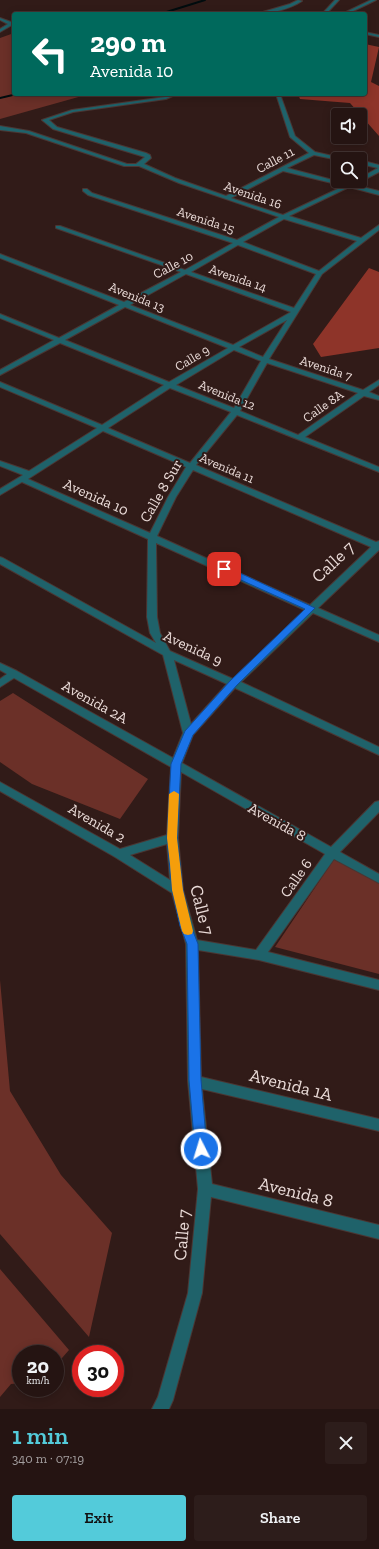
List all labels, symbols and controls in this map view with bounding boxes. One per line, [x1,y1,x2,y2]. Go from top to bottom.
text: 290 m [90,26,166,59]
icon: left [24,28,76,80]
text: Avenida 10 [90,60,173,82]
map controls [331,108,367,188]
button: sound [331,108,367,144]
street label: Calle 11 [254,144,296,176]
button: search [331,152,367,188]
street label: Avenida 16 [222,178,284,212]
street label: Avenida 15 [175,204,237,236]
street label: Calle 10 [150,248,196,282]
street label: Avenida 14 [207,261,269,295]
street label: Avenida 13 [107,279,167,315]
street label: Calle 9 [172,342,212,374]
street label: Avenida 7 [298,353,354,383]
street label: Avenida 12 [197,377,258,413]
street label: Calle 8A [300,386,347,425]
street label: Avenida 11 [197,450,257,486]
street label: Calle 8 Sur [136,456,186,526]
street label: Avenida 10 [61,475,131,519]
street label: Calle 7 [307,536,360,587]
pin [207,552,241,586]
icon: arrive [213,558,235,580]
street label: Avenida 9 [161,627,225,670]
street label: Avenida 2A [59,677,131,728]
street label: Avenida 2 [65,799,129,847]
street label: Avenida 8 [245,799,309,845]
street label: Calle 6 [276,855,316,901]
street label: Calle 7 [185,883,219,938]
street label: Avenida 1A [247,1064,335,1106]
position arrow [180,1128,222,1170]
street label: Avenida 8 [257,1172,335,1212]
street label: Calle 7 [169,1208,195,1261]
speed limit sign: 30 [72,1345,124,1397]
text: 20 [27,1354,49,1378]
text: km/h [27,1375,49,1387]
text: 1 min [12,1421,68,1450]
button: close [325,1422,367,1464]
text: 340 m · 07:19 [12,1451,84,1466]
button: Exit [12,1495,186,1541]
button: Share [194,1495,367,1541]

